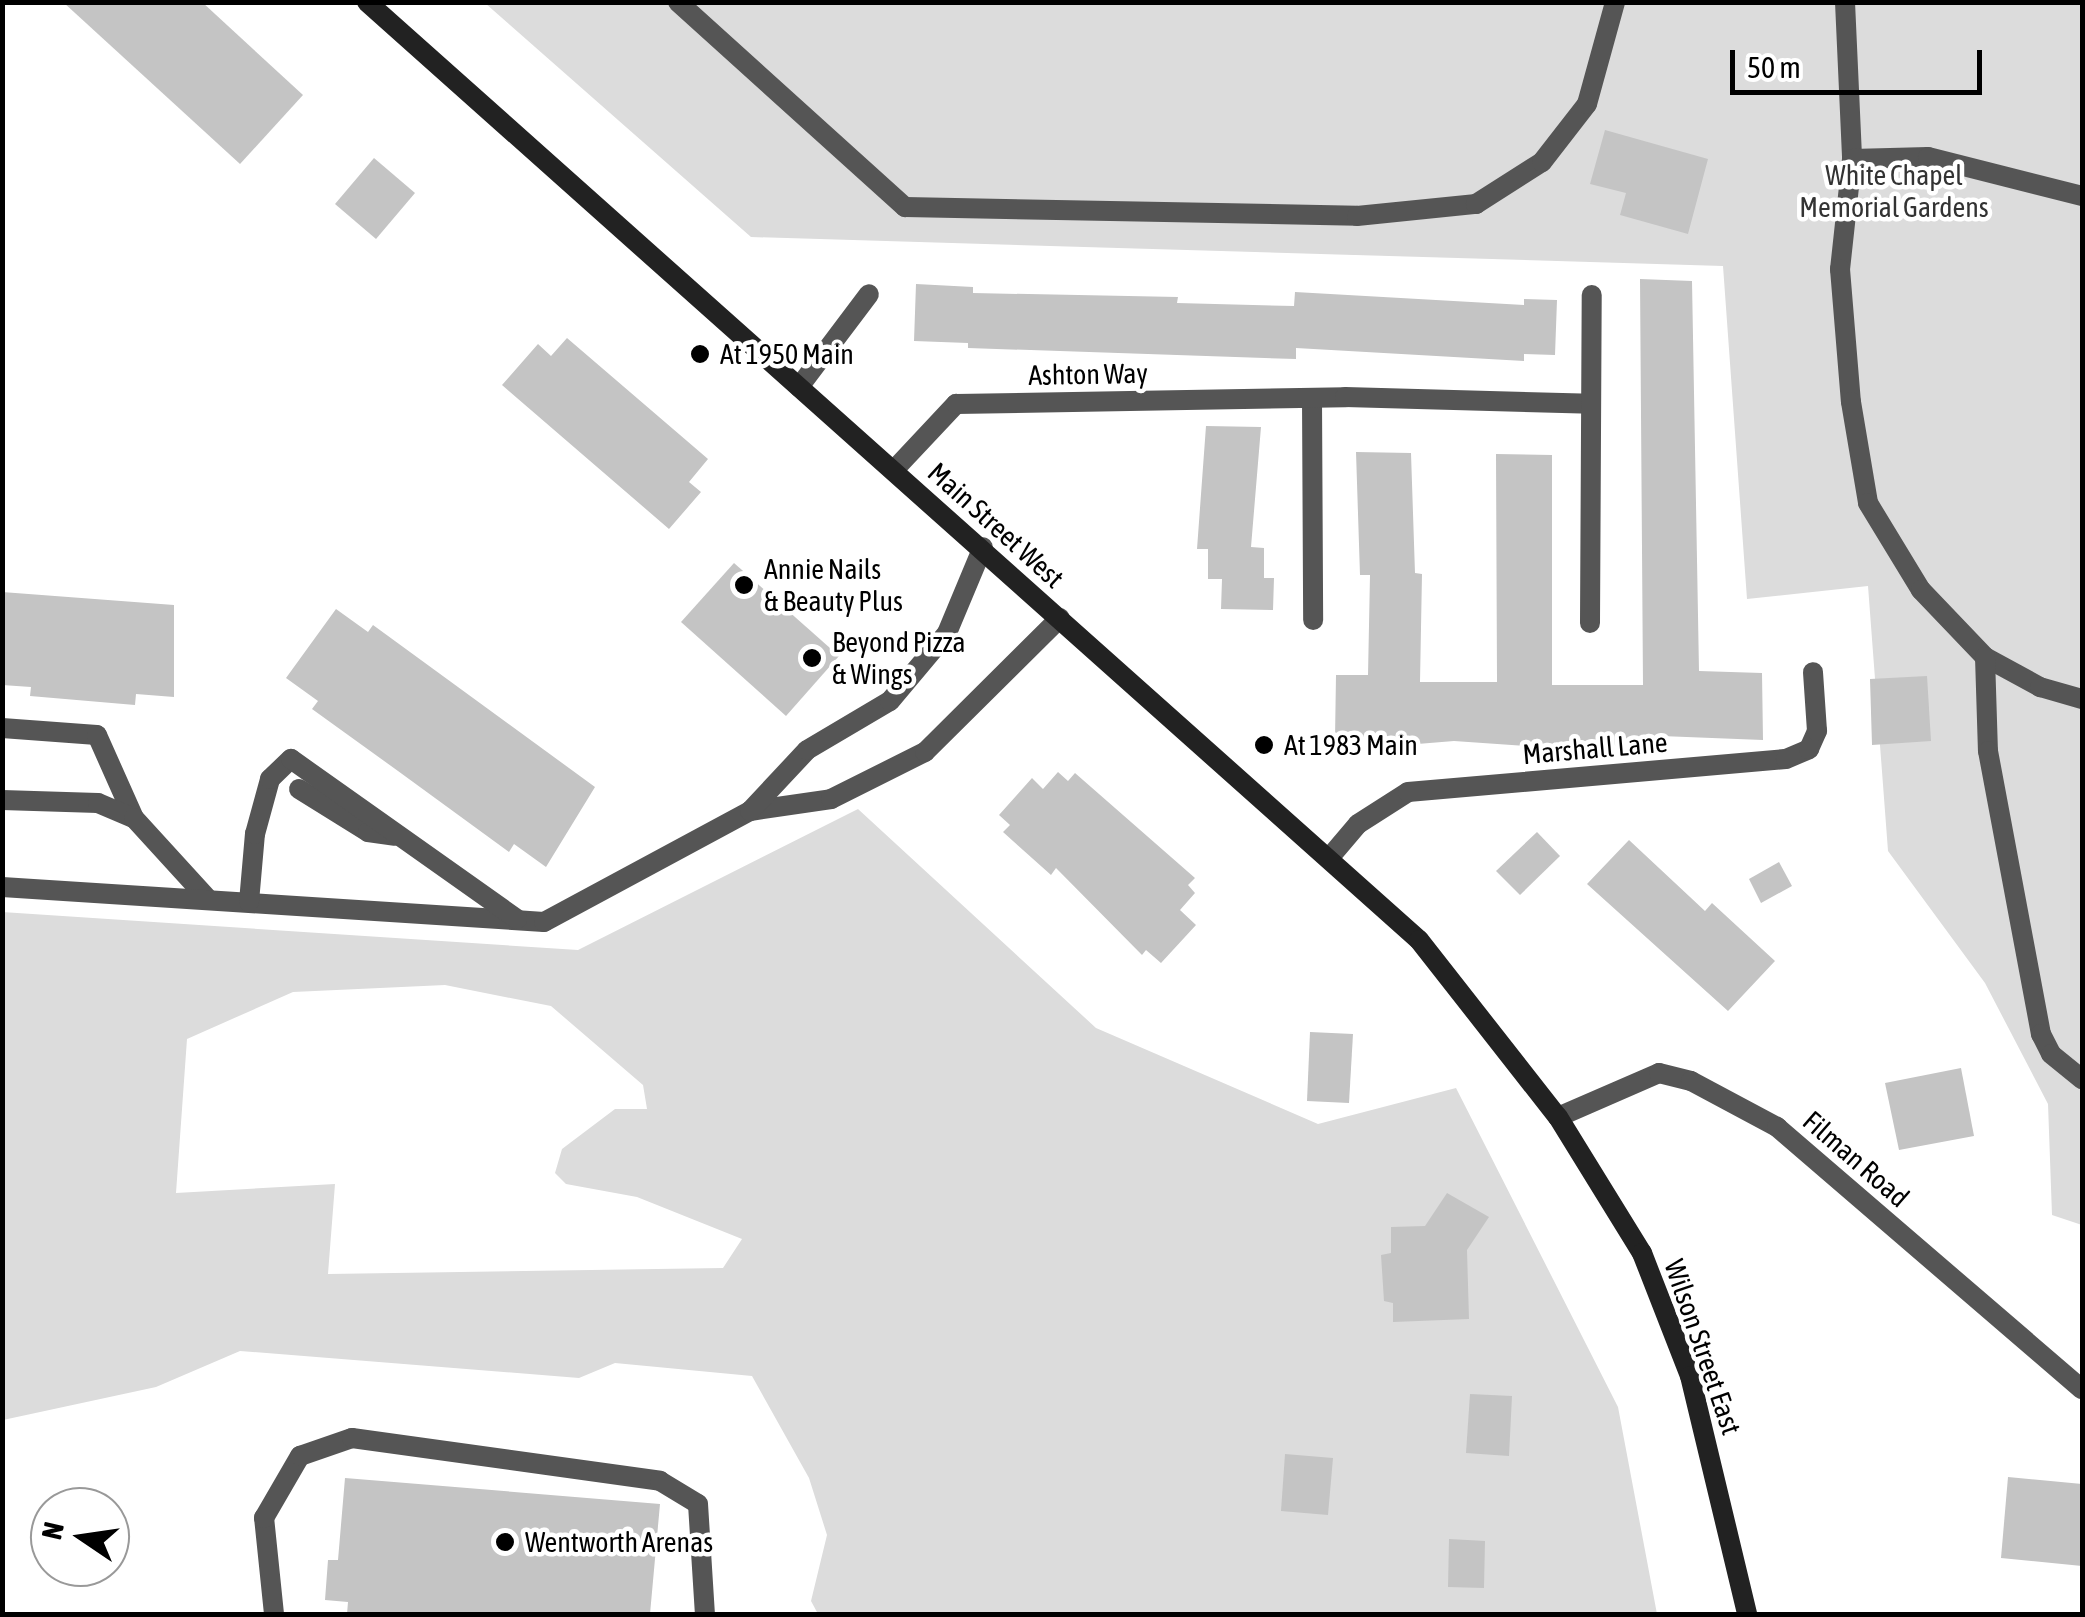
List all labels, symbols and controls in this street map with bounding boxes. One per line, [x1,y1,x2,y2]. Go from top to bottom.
scale bar [1735,30,1988,92]
text: 50 m [1747,50,1801,84]
park label: White Chapel Memorial Gardens [1799,158,1989,224]
place label: At 1950 Main [720,337,854,371]
marker: At 1950 Main [689,343,711,365]
street label: Ashton Way [1028,356,1148,392]
street label: Main Street West [921,455,1071,595]
place label: Annie Nails & Beauty Plus [764,552,903,618]
marker: Annie Nails & Beauty Plus [733,574,755,596]
place label: Beyond Pizza & Wings [832,625,966,691]
marker: Beyond Pizza & Wings [801,647,823,669]
street label: Marshall Lane [1521,725,1669,771]
place label: At 1983 Main [1284,728,1418,762]
marker: At 1983 Main [1253,734,1275,756]
street label: Filman Road [1796,1104,1916,1214]
street label: Wilson Street East [1657,1255,1749,1439]
north arrow [30,1487,130,1587]
text: N [35,1519,70,1542]
place label: Wentworth Arenas [525,1525,713,1559]
marker: Wentworth Arenas [494,1531,516,1553]

